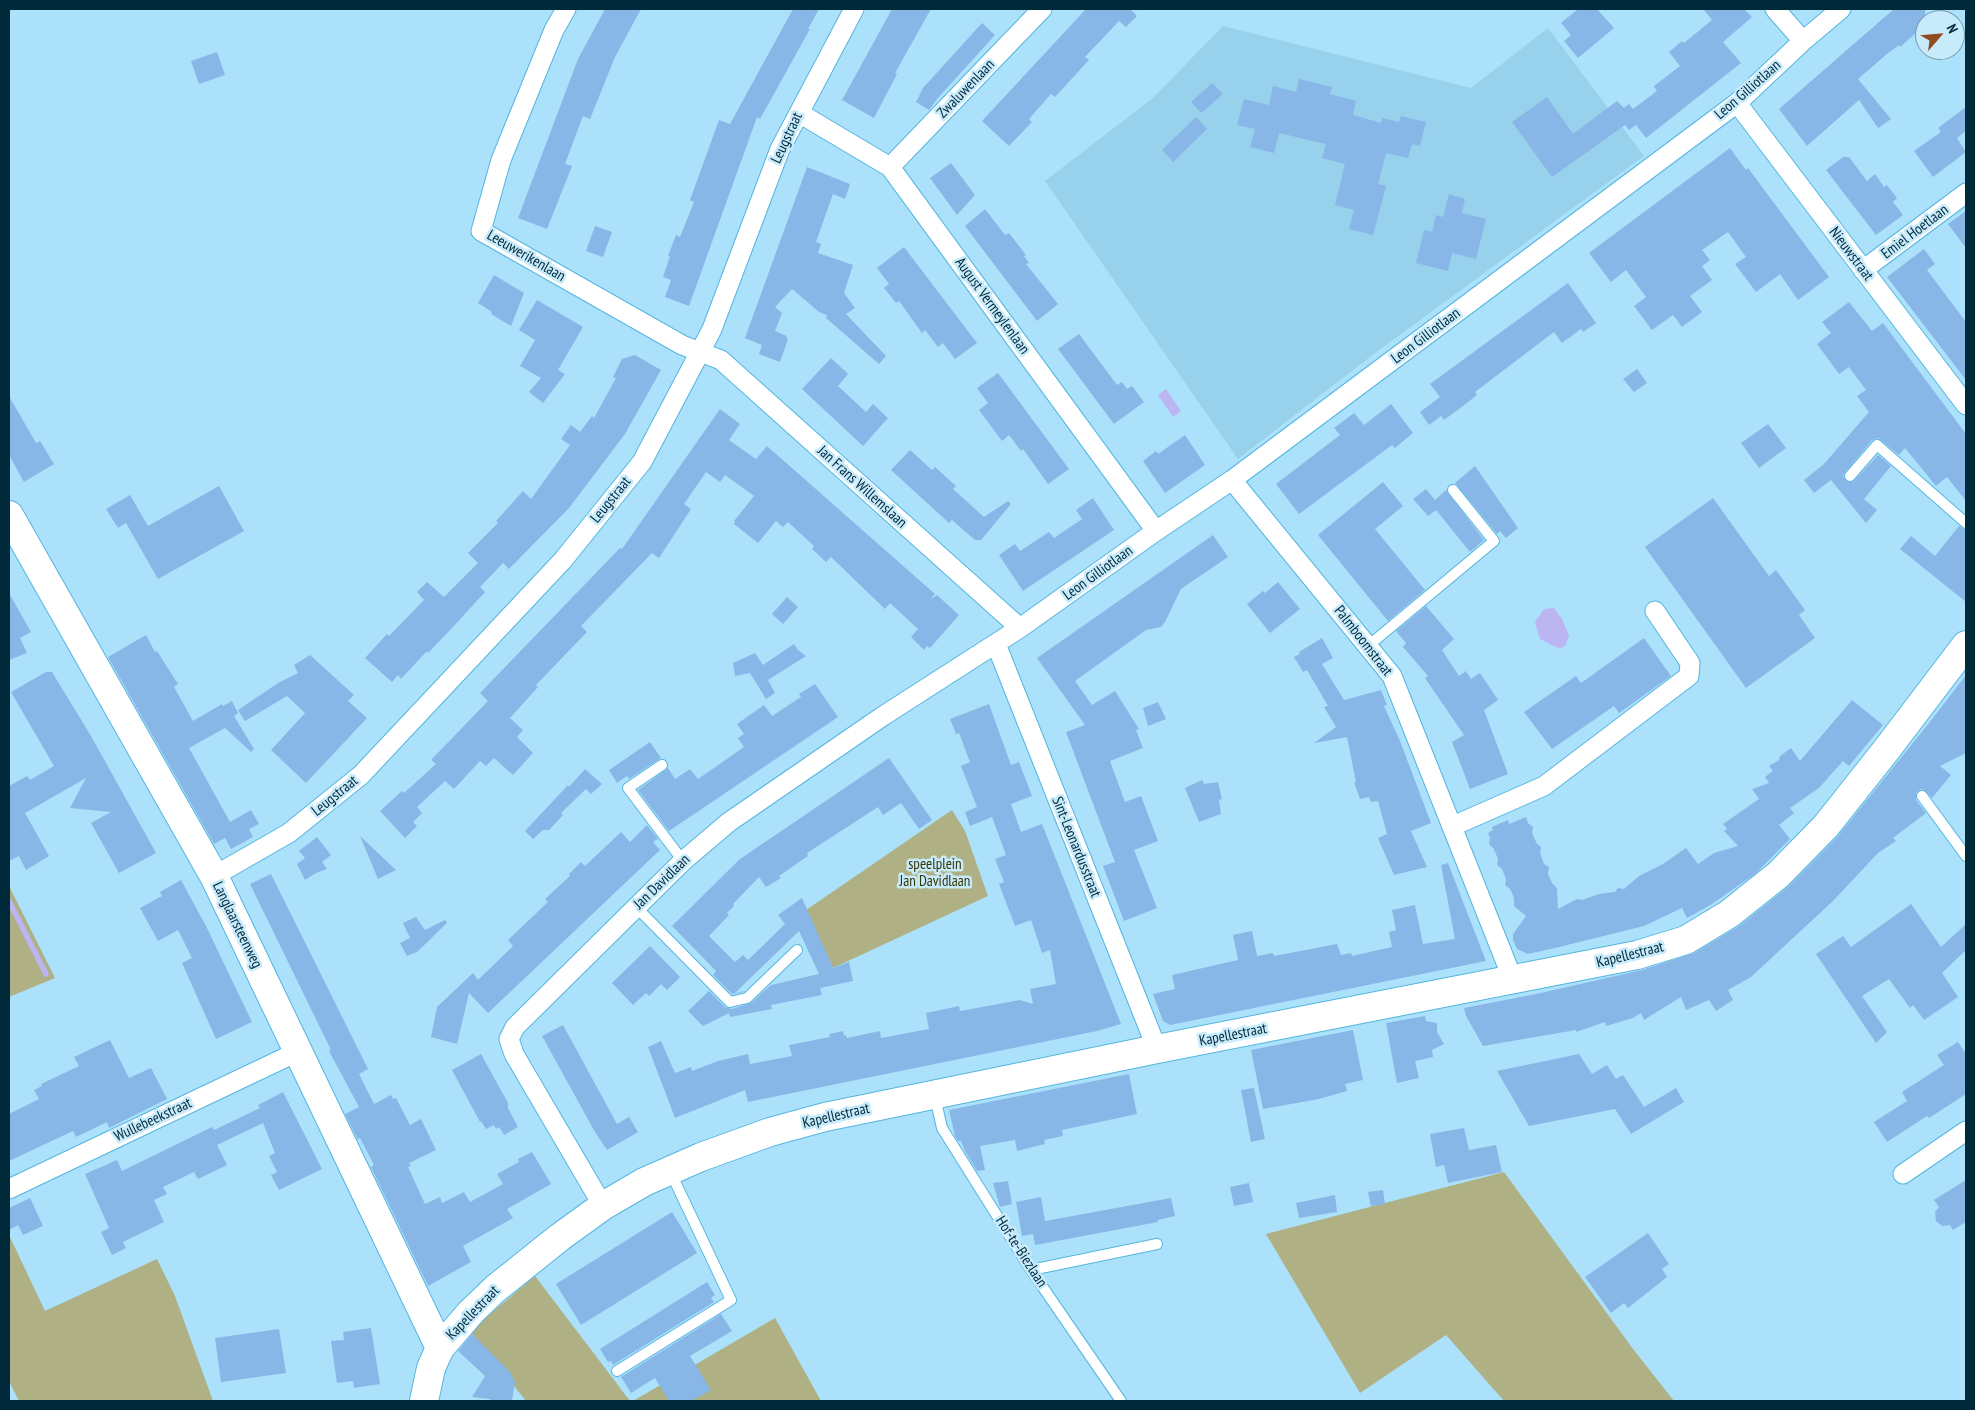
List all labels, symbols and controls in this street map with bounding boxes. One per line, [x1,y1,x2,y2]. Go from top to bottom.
north arrow [1915,10,1965,60]
text: N [1943,21,1962,36]
street label: Zwaluwenlaan [934,56,998,122]
street label: Leon Gilliotlaan [1711,56,1785,124]
street label: Leugstraat [767,110,807,166]
street label: Emiel Hoetlaan [1878,201,1952,263]
street label: Nieuwstraat [1825,224,1877,284]
street label: Leeuwerikenlaan [484,226,568,286]
street label: August Vermeylenlaan [951,254,1033,358]
street label: Leon Gilliotlaan [1388,304,1464,368]
street label: Jan Frans Willemslaan [814,442,910,532]
street label: Leugstraat [587,473,635,527]
street label: Leon Gilliotlaan [1060,542,1136,604]
street label: Palmboomstraat [1330,602,1396,680]
street label: Leugstraat [308,772,362,820]
street label: Sint-Leonardusstraat [1048,794,1104,900]
street label: Jan Davidlaan [630,851,694,913]
park label: speelplein Jan Davidlaan [900,856,970,891]
street label: Langlaarsteenweg [208,879,266,971]
street label: Kapellestraat [1595,938,1665,972]
street label: Kapellestraat [1198,1020,1268,1050]
street label: Wullebeekstraat [111,1094,195,1146]
street label: Kapellestraat [801,1100,871,1132]
street label: Hof-te-Biezlaan [991,1213,1051,1291]
street label: Kapellestraat [443,1282,503,1344]

